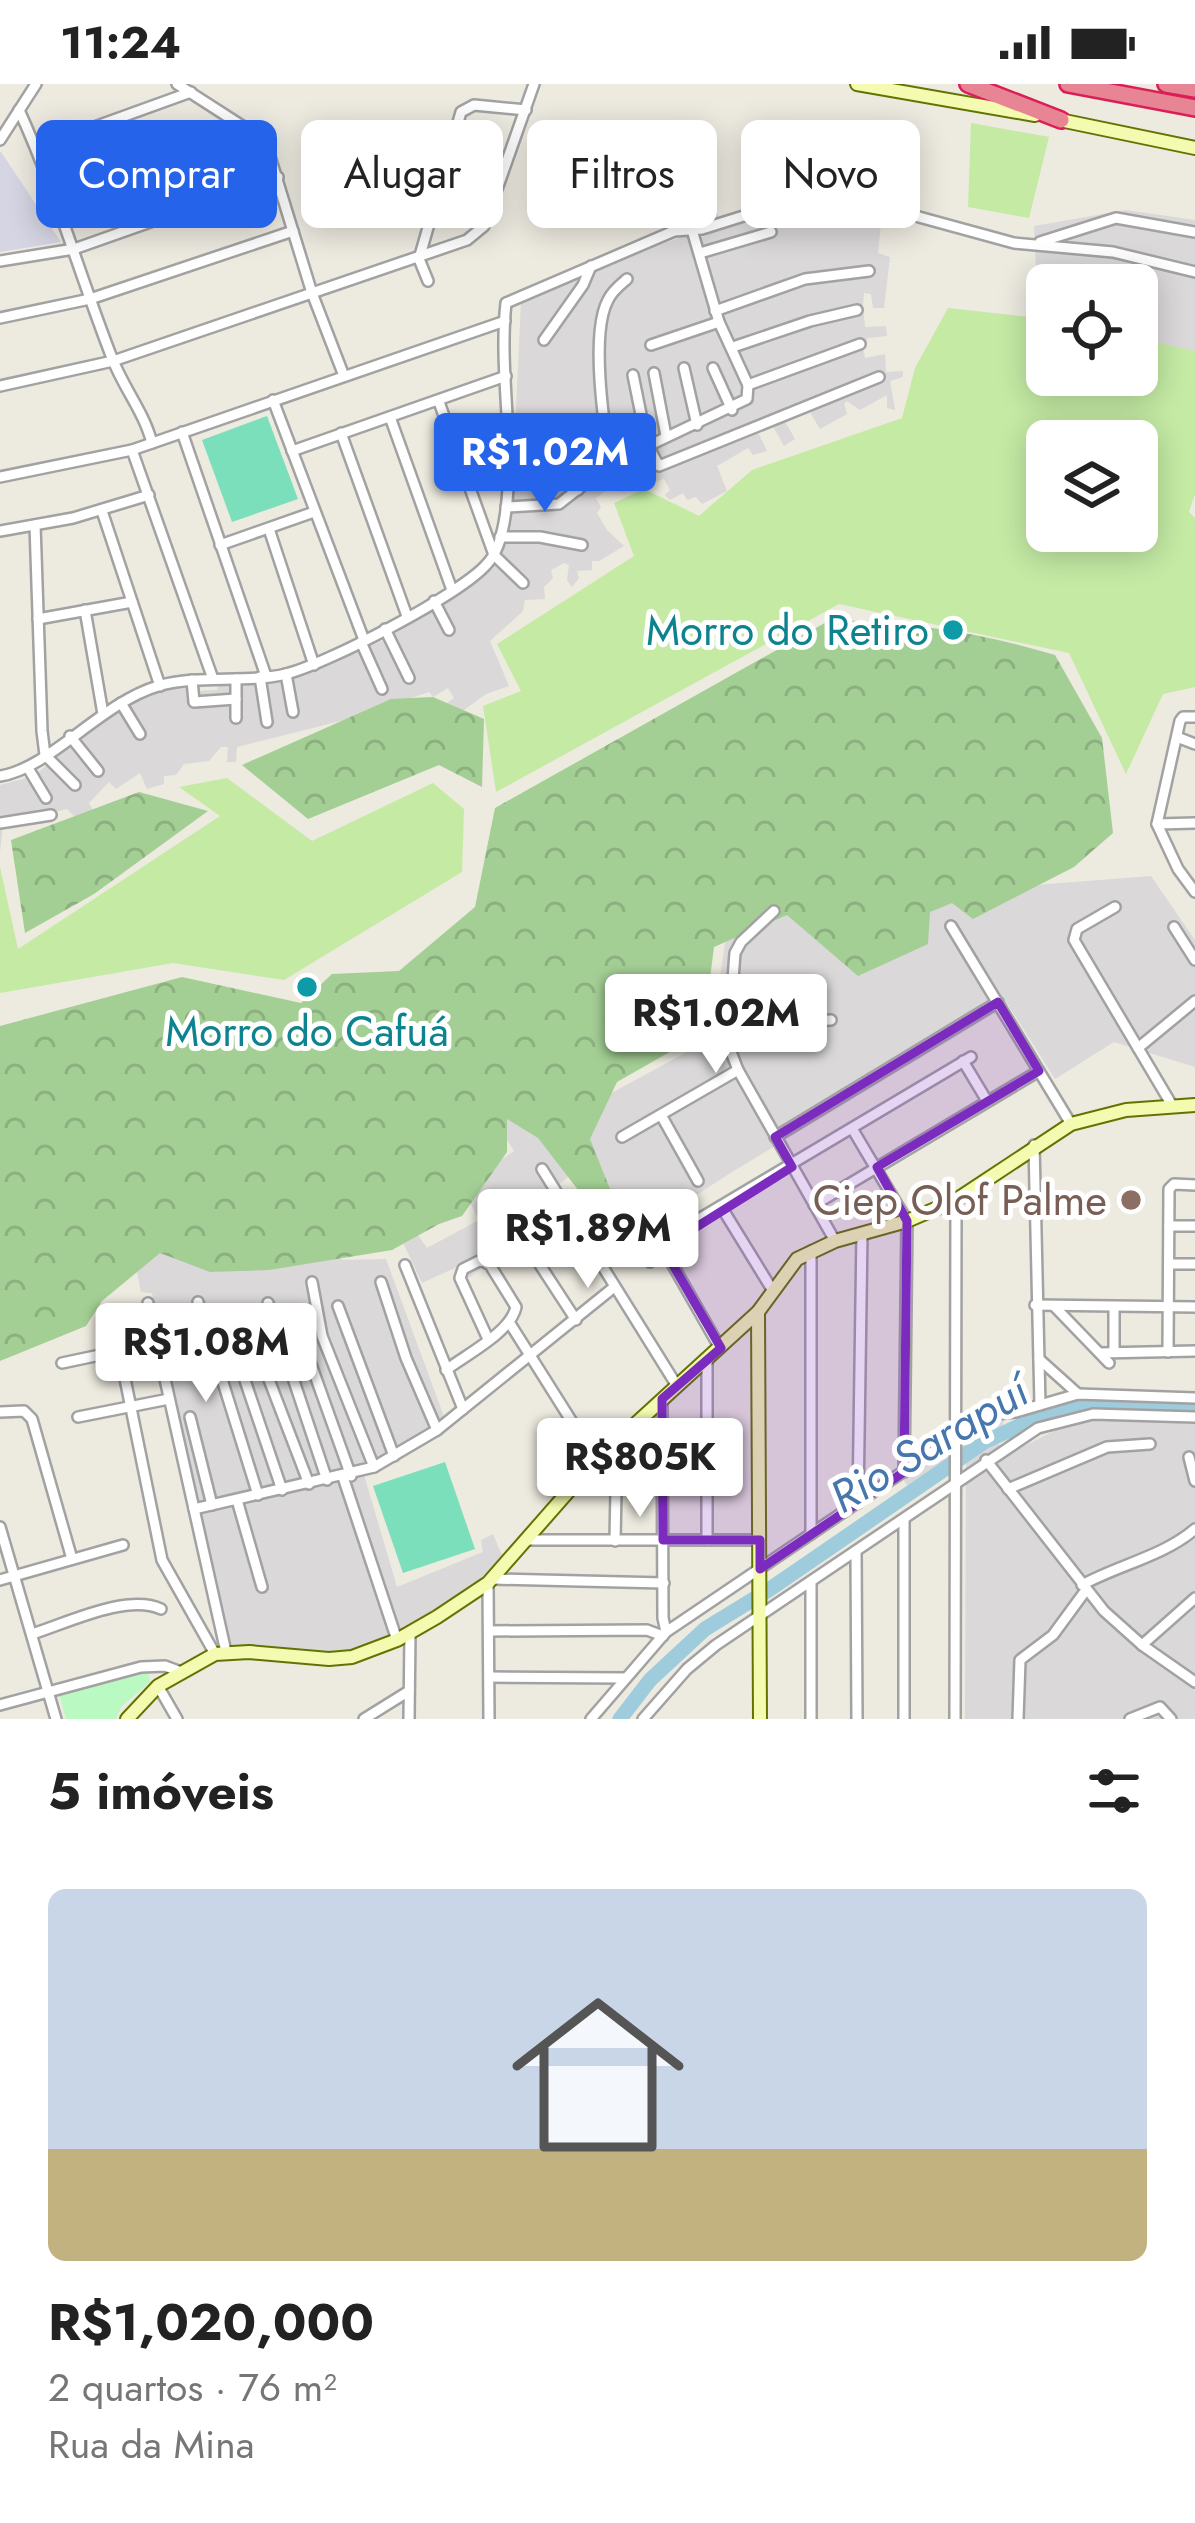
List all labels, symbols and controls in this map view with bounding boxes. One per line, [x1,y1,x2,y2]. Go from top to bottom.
text: 11:24 [60,10,181,75]
chip: Comprar [36,120,277,228]
chip: Alugar [301,120,503,228]
chip: Filtros [527,120,717,228]
chip: Novo [741,120,920,228]
map controls [1026,264,1158,552]
button: locate [1026,264,1158,396]
pin: R$1.02M [434,413,656,515]
button: layers [1026,420,1158,552]
text: R$1.02M [461,423,629,480]
place label: Morro do Retiro [646,600,929,661]
marker: Morro do Retiro [940,617,966,643]
marker: Morro do Cafuá [294,974,320,1000]
pin: R$1.02M [605,974,827,1076]
text: R$1.02M [632,984,800,1041]
place label: Morro do Cafuá [165,1001,449,1062]
place label: Ciep Olof Palme [813,1170,1107,1231]
marker: Ciep Olof Palme [1118,1187,1144,1213]
pin: R$1.89M [477,1189,699,1291]
text: R$1.89M [504,1199,672,1256]
pin: R$1.08M [95,1303,317,1405]
text: R$1.08M [123,1313,289,1370]
water label: Rio Sarapuí [818,1356,1045,1529]
pin: R$805K [542,1418,738,1520]
text: R$805K [564,1428,716,1485]
text: 5 imóveis [48,1754,274,1828]
icon: filters [1081,1758,1147,1824]
icon: home [490,1967,706,2183]
text: R$1,020,000 [48,2285,374,2359]
text: 2 quartos · 76 m² [48,2359,337,2416]
text: Rua da Mina [48,2416,254,2473]

